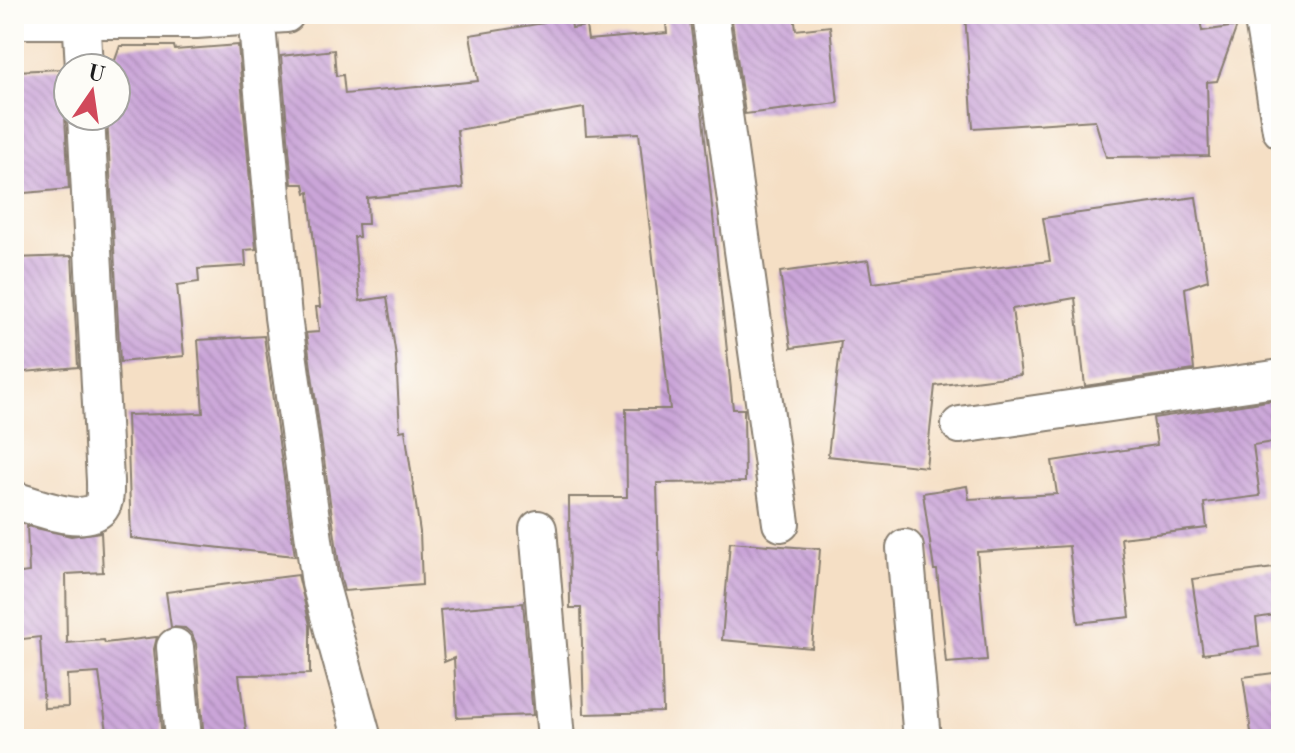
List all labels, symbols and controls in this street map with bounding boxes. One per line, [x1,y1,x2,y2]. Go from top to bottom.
north arrow [52,52,132,132]
text: U [85,62,107,87]

